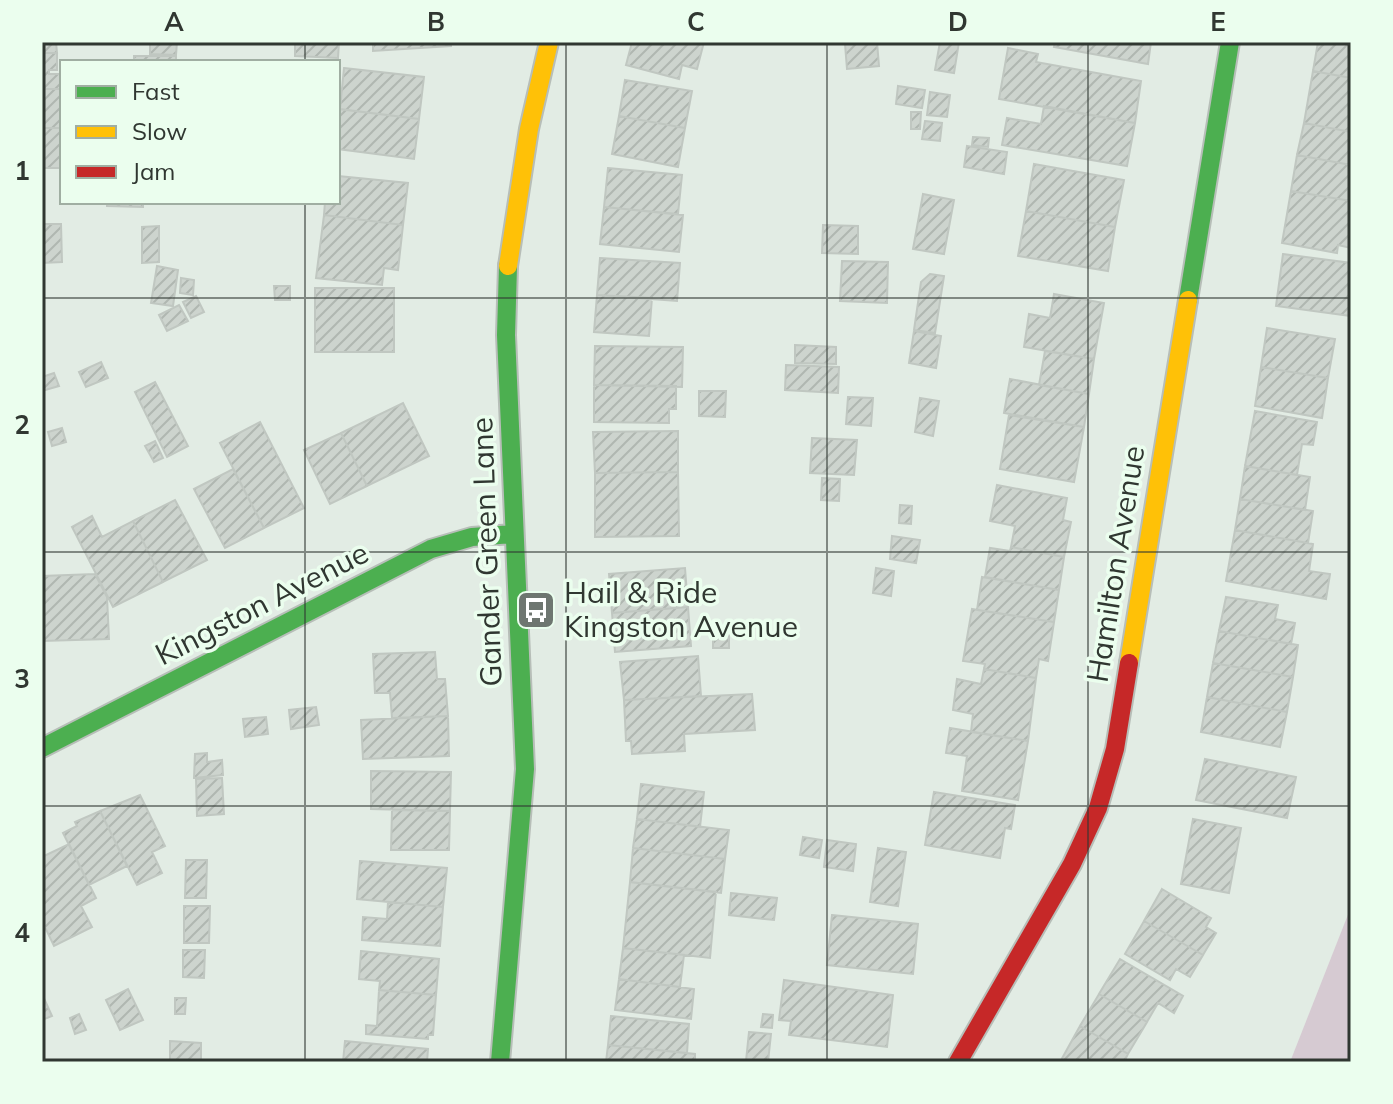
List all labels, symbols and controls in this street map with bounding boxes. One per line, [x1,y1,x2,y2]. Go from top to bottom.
text: A [164,5,184,38]
text: B [427,5,445,38]
text: C [687,5,705,38]
text: D [948,5,968,38]
text: E [1210,5,1226,38]
legend [60,60,340,204]
text: Fast [132,76,180,106]
text: Slow [132,116,187,146]
text: 1 [14,154,30,187]
text: Jam [132,156,175,186]
text: 2 [14,408,30,441]
street label: Gander Green Lane [462,417,510,687]
street label: Hamilton Avenue [1078,443,1152,685]
street label: Kingston Avenue [149,533,374,673]
place label: Hail & Ride Kingston Avenue [564,573,798,645]
bus stop icon: Hail & Ride Kingston Avenue [515,589,557,631]
text: 3 [14,662,30,695]
text: 4 [14,916,30,949]

